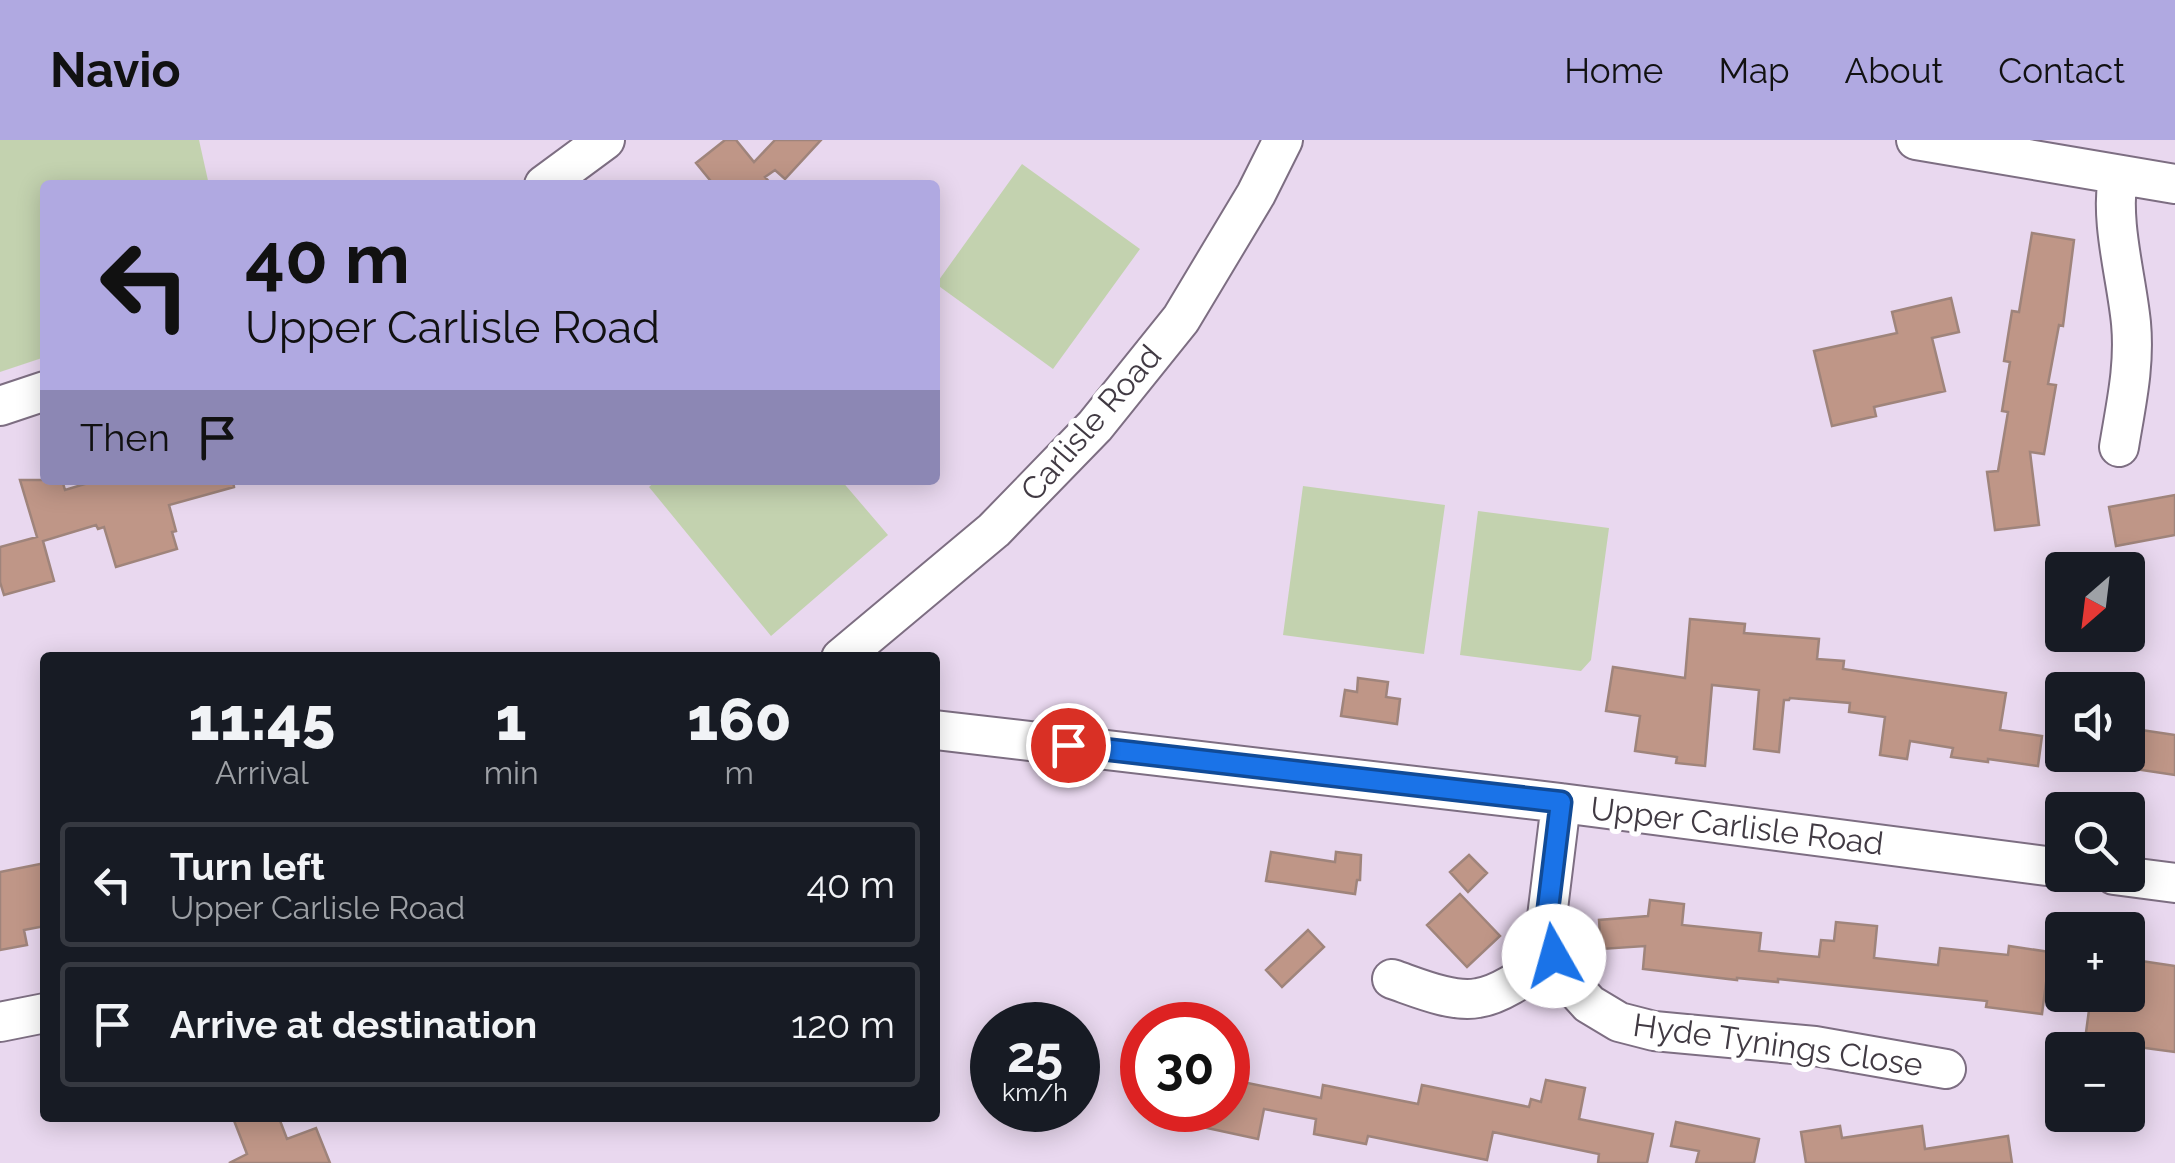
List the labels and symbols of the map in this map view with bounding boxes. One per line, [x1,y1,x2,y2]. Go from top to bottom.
street label: Carlisle Road [1013,337,1168,508]
north arrow [2045,552,2145,652]
pin [1026,703,1111,788]
street label: Upper Carlisle Road [1588,789,1886,862]
position arrow [1502,904,1606,1008]
speed limit sign: 30 [1120,1002,1250,1132]
street label: Hyde Tynings Close [1631,1006,1925,1083]

